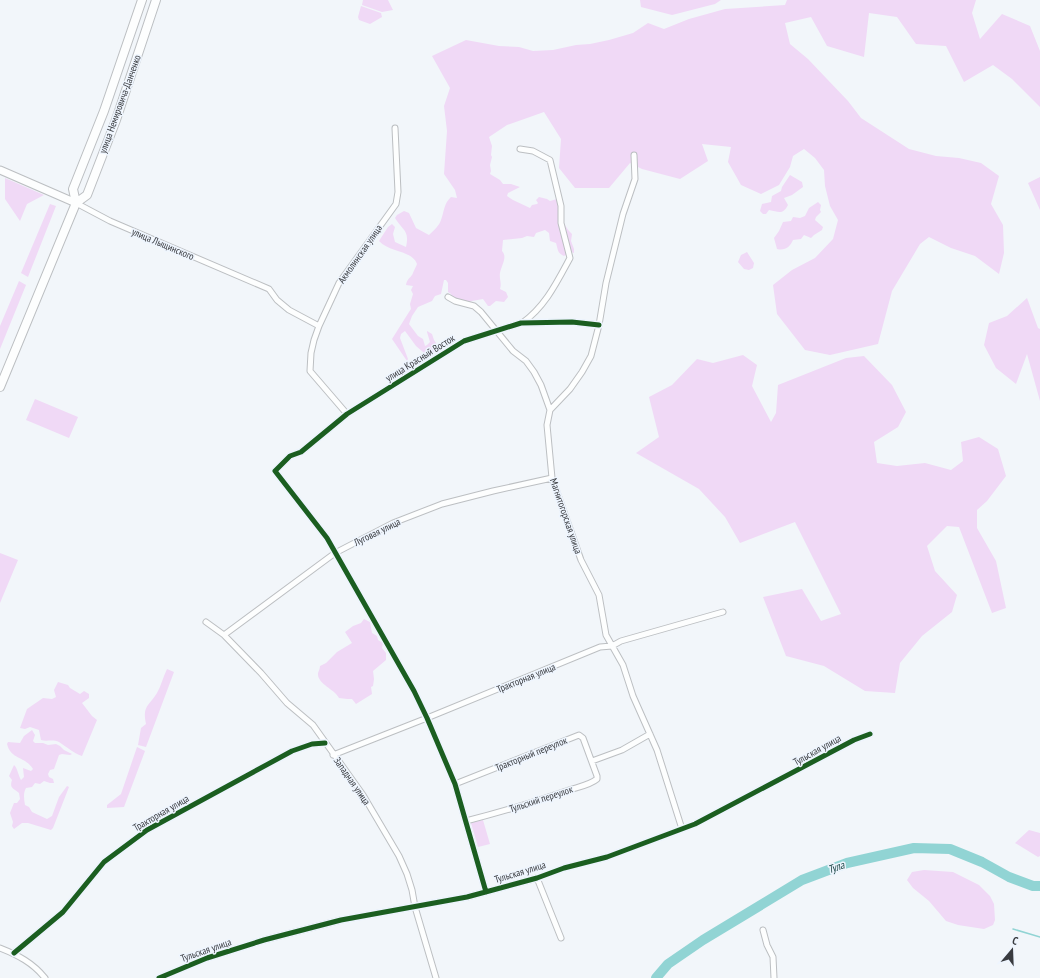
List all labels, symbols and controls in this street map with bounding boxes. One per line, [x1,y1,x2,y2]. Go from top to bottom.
street label: улица Немировича-Данченко [96,53,144,155]
street label: Акмолинская улица [335,222,385,286]
street label: улица Лыщинского [130,225,196,263]
street label: улица Красный Восток [383,331,457,385]
street label: Магнитогорская улица [547,477,585,555]
street label: Луговая улица [351,515,403,549]
street label: Тракторная улица [495,660,557,696]
street label: Тульская улица [791,732,843,768]
street label: Тракторный переулок [493,734,569,774]
street label: Западная улица [331,754,373,808]
street label: Тульский переулок [508,783,574,815]
street label: Тракторная улица [131,792,191,834]
water label: Тула [826,857,847,876]
street label: Тульская улица [493,858,547,886]
north arrow [992,930,1032,970]
text: С [1011,933,1020,948]
street label: Тульская улица [179,935,233,965]

